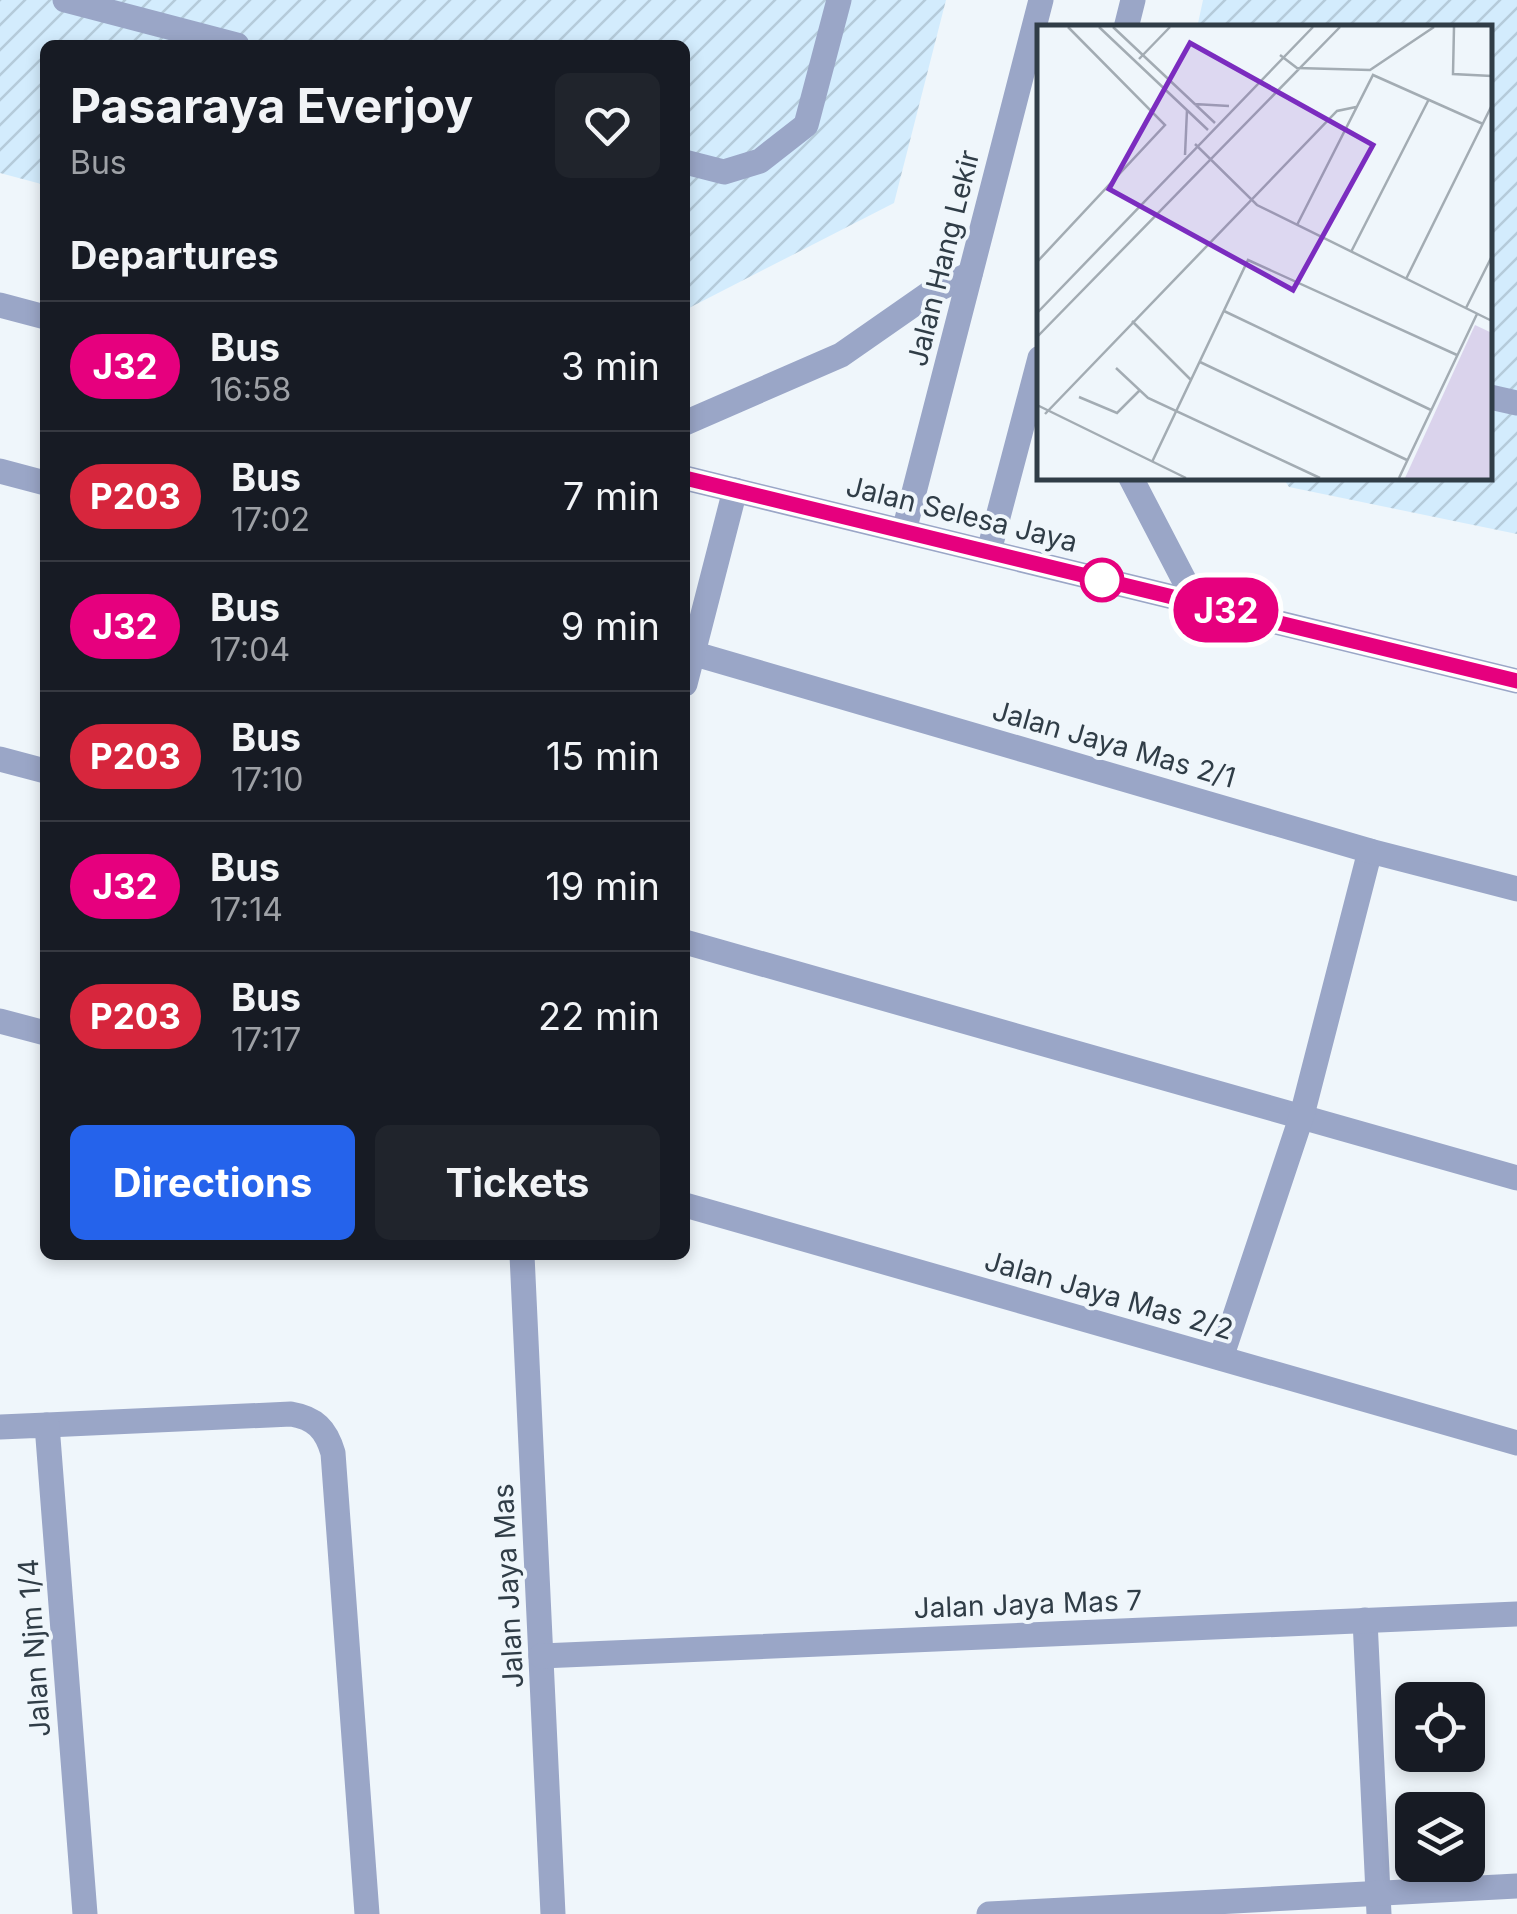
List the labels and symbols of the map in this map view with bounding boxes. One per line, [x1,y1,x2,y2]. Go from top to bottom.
inset map [1037,25,1492,480]
street label: Jalan Hang Lekir [900,146,986,370]
street label: Jalan Selesa Jaya [843,469,1081,559]
unlabelled marker [1081,559,1123,601]
line badge: J32 [1168,578,1284,642]
street label: Jalan Jaya Mas 2/1 [989,693,1239,795]
street label: Jalan Jaya Mas 2/2 [981,1243,1237,1347]
street label: Jalan Jaya Mas [486,1483,530,1689]
street label: Jalan Njm 1/4 [11,1558,57,1738]
street label: Jalan Jaya Mas 7 [913,1583,1143,1625]

